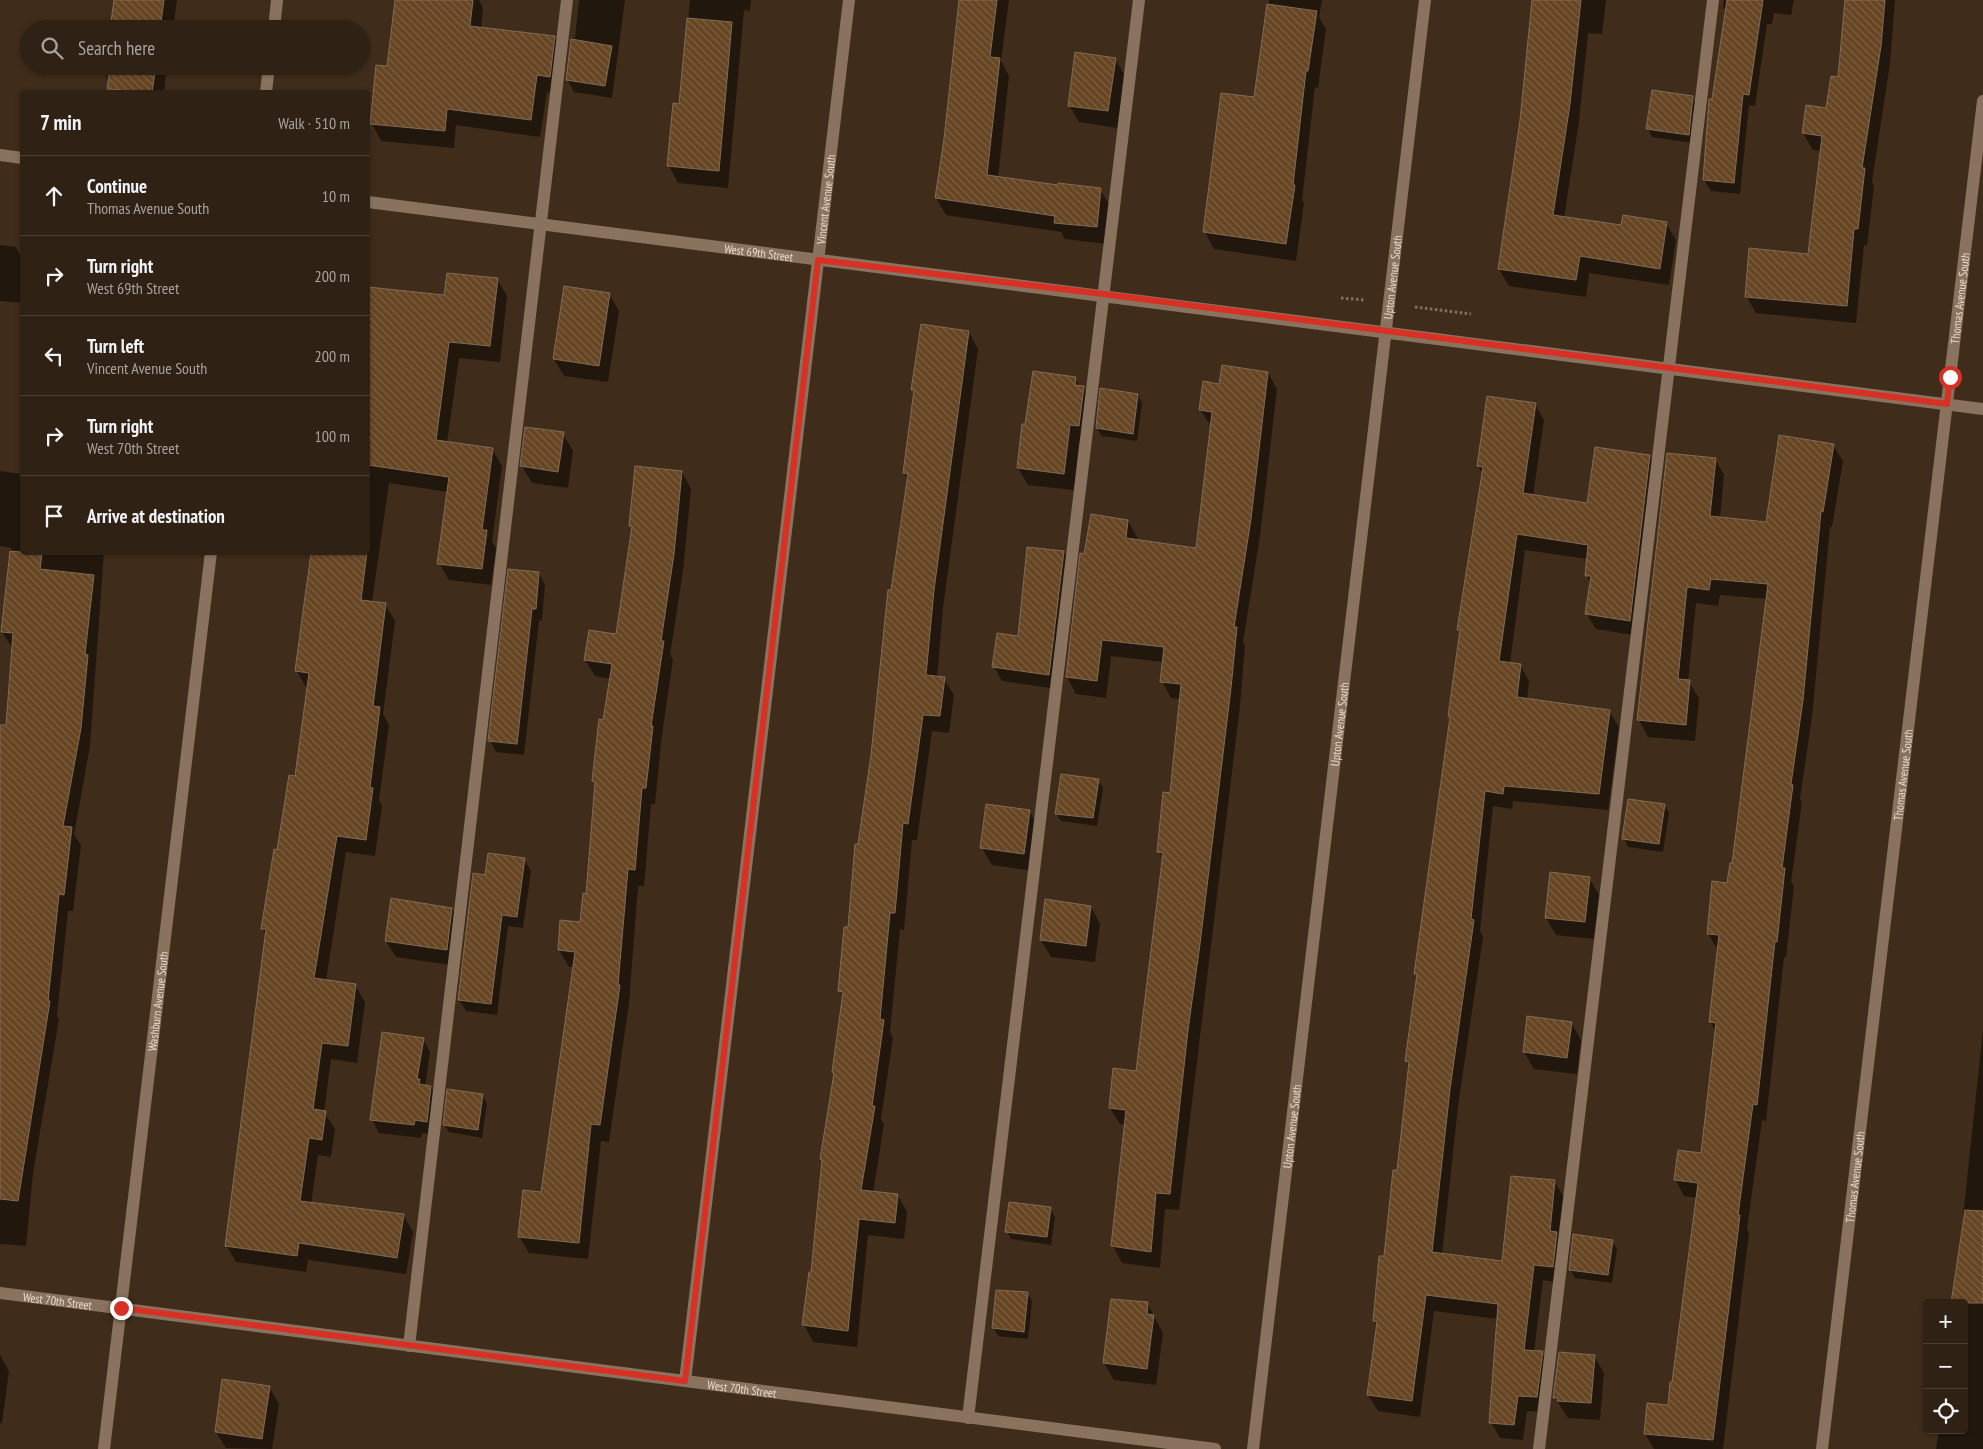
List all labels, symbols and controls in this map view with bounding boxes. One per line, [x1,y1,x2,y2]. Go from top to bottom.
search box [20,20,370,75]
icon: search [38,34,66,62]
text: Search here [78,36,155,60]
text: 7 min [40,109,82,136]
text: Walk · 510 m [278,113,350,133]
street label: Vincent Avenue South [812,154,838,246]
text: Continue [87,174,147,198]
icon: ahead [40,182,68,210]
text: 10 m [322,186,350,206]
text: Thomas Avenue South [87,198,209,218]
street label: Upton Avenue South [1380,234,1405,320]
street label: West 69th Street [723,240,795,264]
street label: Thomas Avenue South [1947,252,1972,345]
text: Turn right [87,254,153,278]
icon: right [40,262,68,290]
text: 200 m [315,266,350,286]
text: West 69th Street [87,278,179,298]
text: Turn left [87,334,144,358]
icon: left [40,342,68,370]
text: 200 m [315,346,350,366]
text: Vincent Avenue South [87,358,207,378]
route start [1939,366,1962,389]
text: Turn right [87,414,153,438]
icon: right [40,422,68,450]
text: 100 m [315,426,350,446]
text: West 70th Street [87,438,179,458]
icon: arrive [40,502,68,530]
text: Arrive at destination [87,504,225,528]
street label: Upton Avenue South [1327,681,1351,767]
street label: Thomas Avenue South [1890,728,1915,821]
street label: Washburn Avenue South [144,951,171,1052]
street label: Upton Avenue South [1279,1083,1304,1169]
street label: Thomas Avenue South [1842,1130,1867,1223]
street label: West 70th Street [22,1289,94,1312]
route end [110,1297,133,1320]
map controls [1923,1299,1968,1434]
button: + [1923,1299,1968,1344]
button: − [1923,1344,1968,1389]
street label: West 70th Street [707,1376,778,1400]
button: locate [1923,1389,1968,1434]

